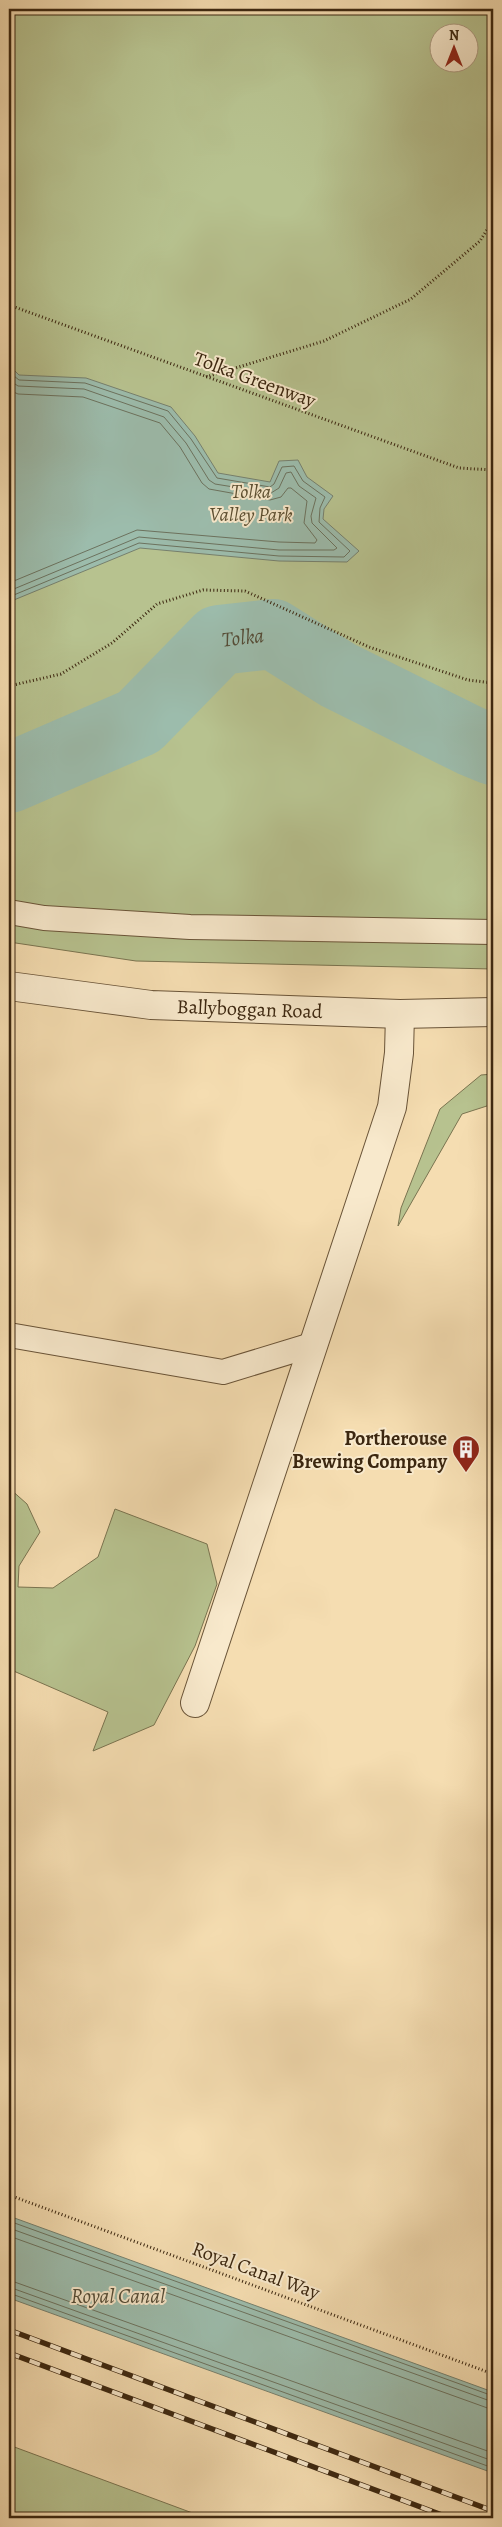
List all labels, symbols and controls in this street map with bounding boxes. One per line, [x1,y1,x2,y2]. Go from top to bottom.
north arrow [430,22,480,72]
text: N [449,26,459,45]
street label: Tolka Greenway [190,345,321,414]
park label: Tolka Valley Park [209,478,293,528]
water label: Tolka [220,621,266,654]
street label: Ballyboggan Road [176,993,323,1025]
place label: Portherouse Brewing Company [292,1425,448,1475]
building icon: Portherouse Brewing Company [451,1434,481,1473]
street label: Royal Canal Way [188,2235,324,2306]
water label: Royal Canal [71,2282,166,2310]

